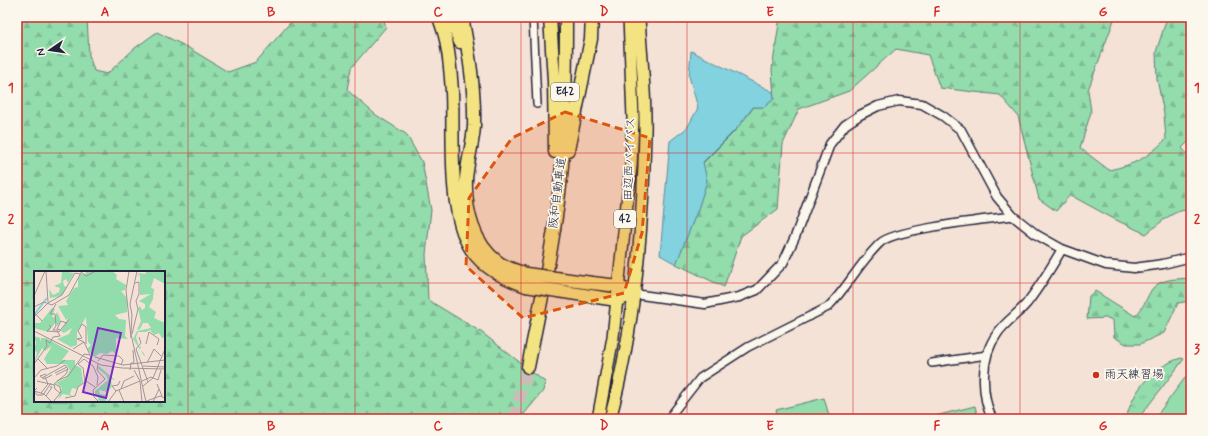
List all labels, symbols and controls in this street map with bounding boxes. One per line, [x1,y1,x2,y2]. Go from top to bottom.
text: A [101,4,109,21]
text: B [267,4,276,21]
text: C [433,4,443,21]
text: D [600,4,609,21]
text: E [766,4,774,21]
text: F [934,4,941,21]
text: G [1099,4,1108,21]
north arrow [30,30,70,70]
text: N [34,47,49,57]
text: 1 [8,80,14,97]
text: 1 [1194,80,1200,97]
road number: E42 [551,83,579,101]
street label: 田辺西バイパス [621,117,639,201]
street label: 阪和自動車道 [546,156,570,230]
road number: 42 [614,210,636,228]
text: 2 [8,211,15,228]
text: 2 [1194,211,1201,228]
inset map [34,271,165,402]
text: 3 [8,341,14,358]
text: 3 [1194,341,1200,358]
place label: 雨天練習場 [1104,367,1164,383]
marker: 雨天練習場 [1091,370,1101,380]
text: A [101,418,109,435]
text: B [267,418,276,435]
text: C [433,418,443,435]
text: D [600,418,609,435]
text: E [766,418,774,435]
text: F [934,418,941,435]
text: G [1099,418,1108,435]

